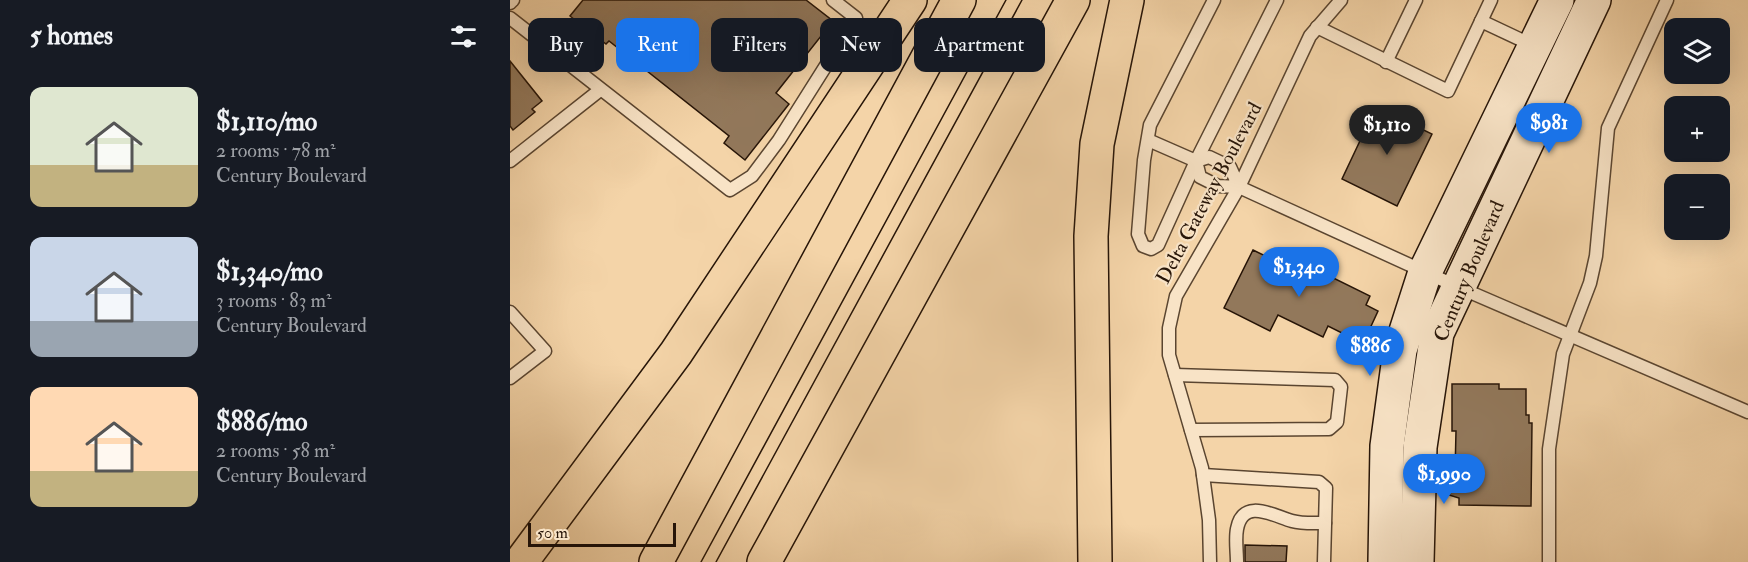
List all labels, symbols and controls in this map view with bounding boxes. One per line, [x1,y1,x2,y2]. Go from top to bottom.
chip: Buy [528,18,604,72]
chip: Rent [616,18,699,72]
chip: Filters [711,18,808,72]
chip: New [820,18,902,72]
chip: Apartment [914,18,1045,72]
map controls [1664,18,1730,240]
button: layers [1664,18,1730,84]
text: 5 homes [30,20,113,52]
icon: filters [447,20,480,53]
button: + [1664,96,1730,162]
street label: Delta Gateway Boulevard [1151,98,1268,288]
pin: $981 [1513,103,1585,154]
pin: $1,110 [1338,105,1436,156]
text: $1,110/mo [216,106,317,138]
text: $981 [1530,110,1568,135]
icon: home [78,111,150,183]
text: $1,110 [1363,112,1411,137]
text: 2 rooms · 78 m² [216,138,336,163]
text: Century Boulevard [216,163,367,188]
button: − [1664,174,1730,240]
street label: Century Boulevard [1428,197,1510,345]
pin: $1,340 [1250,247,1348,298]
text: $1,340 [1273,254,1325,279]
text: $1,340/mo [216,256,323,288]
icon: home [78,261,150,333]
text: 3 rooms · 83 m² [216,288,332,313]
text: Century Boulevard [216,313,367,338]
pin: $886 [1334,326,1406,377]
text: $886 [1350,333,1390,358]
text: $886/mo [216,406,308,438]
icon: home [78,411,150,483]
text: 2 rooms · 58 m² [216,438,335,463]
pin: $1,990 [1395,454,1493,505]
text: $1,990 [1417,461,1471,486]
text: Century Boulevard [216,463,367,488]
scale bar [528,520,676,548]
text: 50 m [537,523,568,543]

